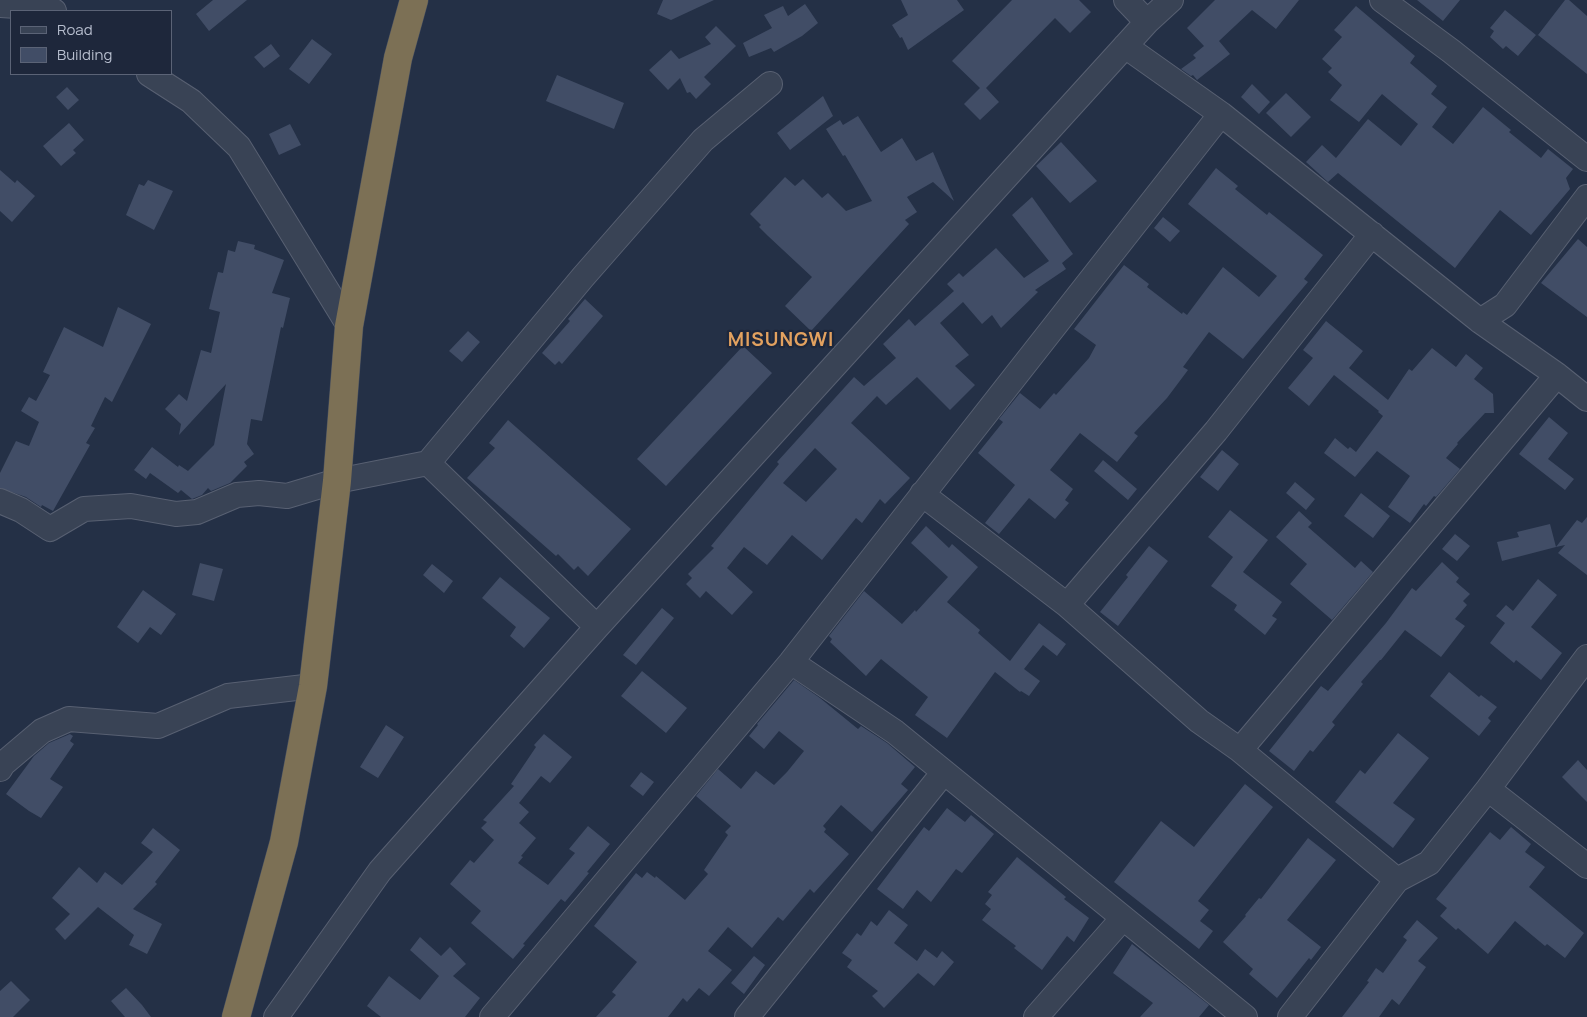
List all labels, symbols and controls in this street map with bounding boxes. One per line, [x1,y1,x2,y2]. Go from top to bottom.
legend [10,10,172,75]
text: Road [57,19,93,40]
text: Building [57,44,112,65]
district label: MISUNGWI [727,330,835,352]

